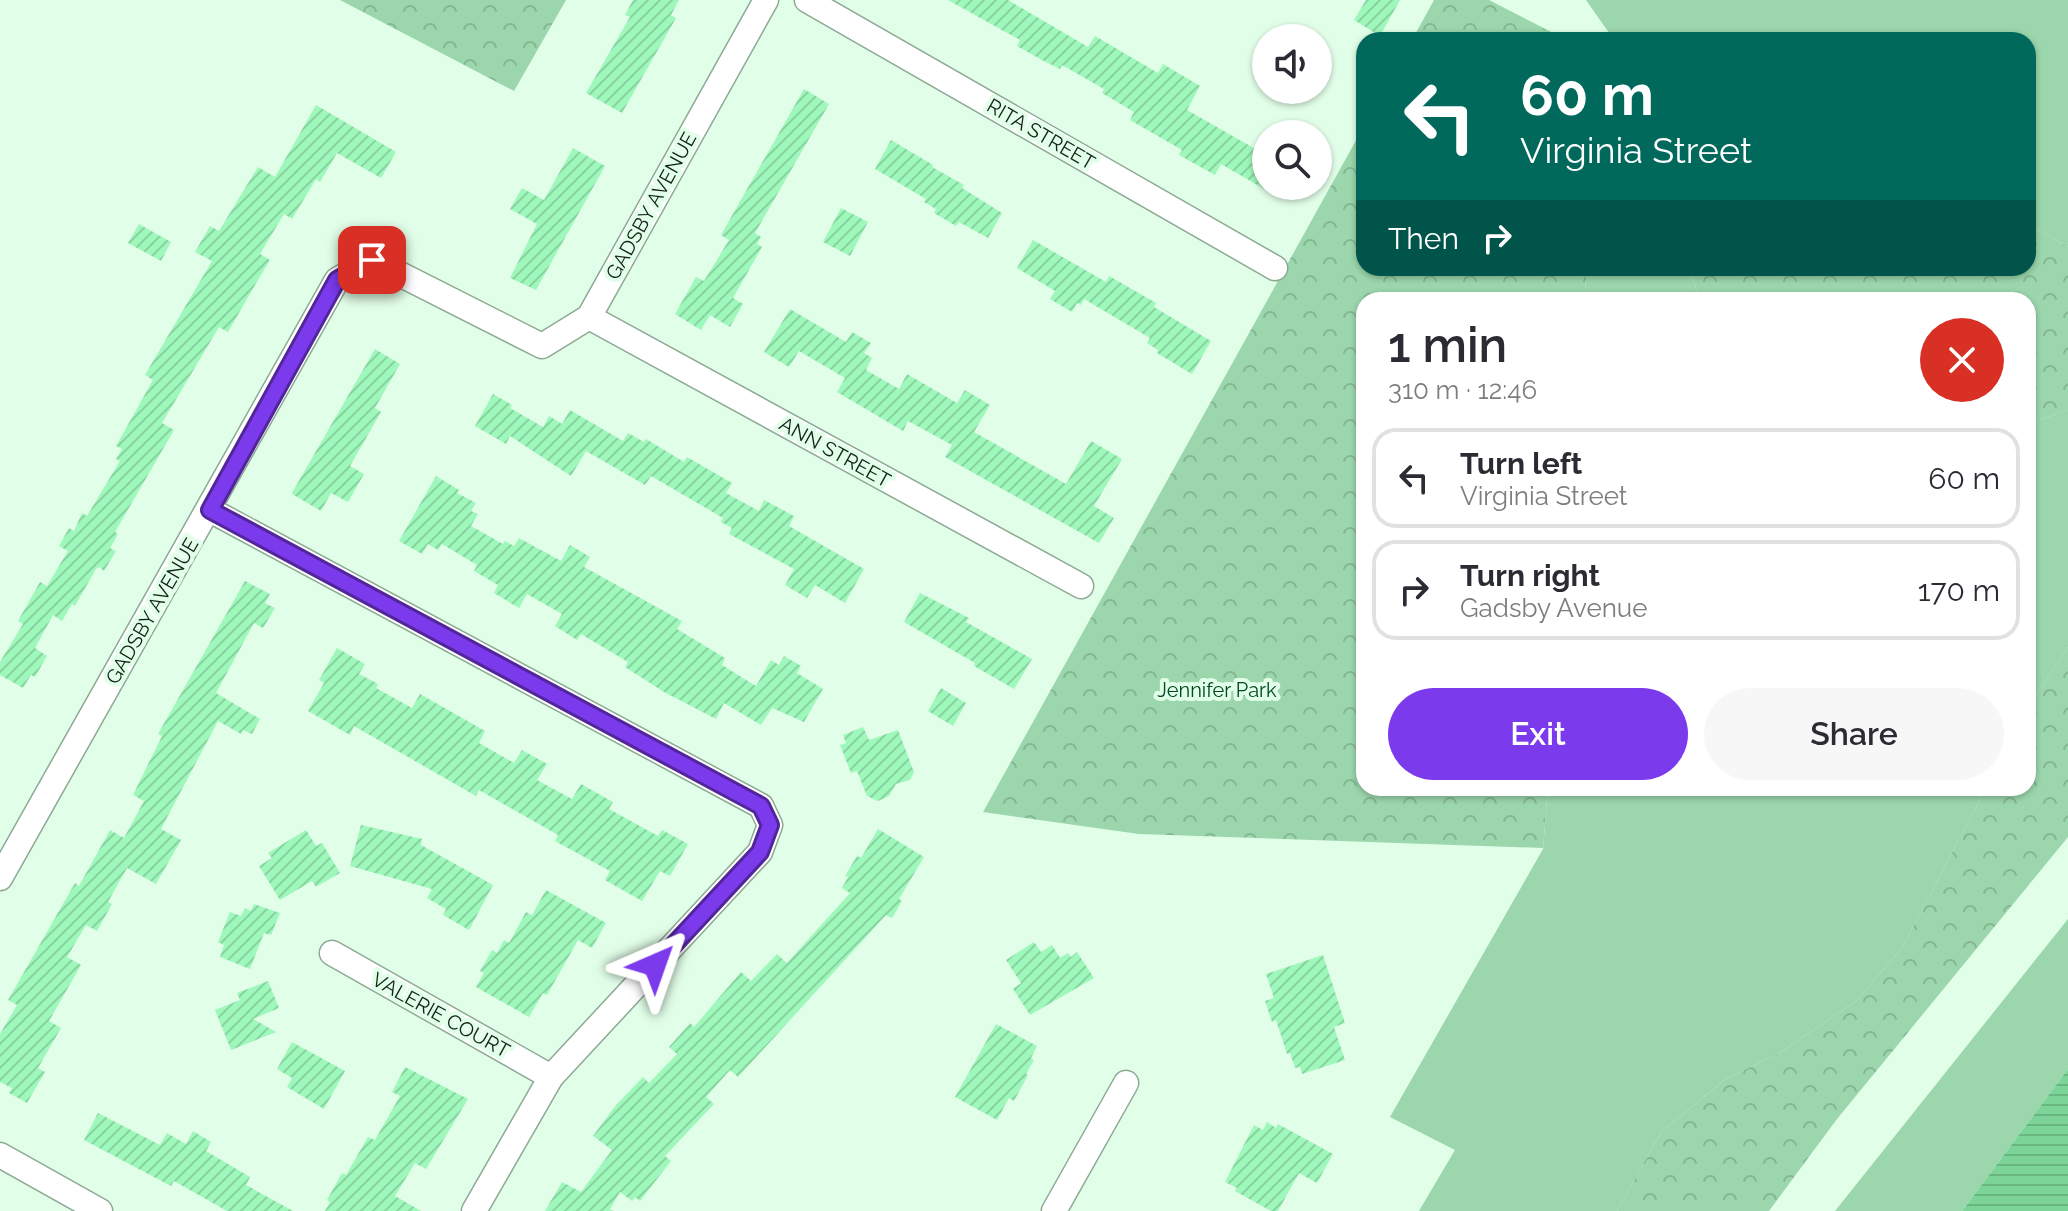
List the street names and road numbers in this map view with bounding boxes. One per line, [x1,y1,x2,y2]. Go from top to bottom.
street label: RITA STREET [983,93,1099,175]
street label: GADSBY AVENUE [601,128,701,284]
street label: ANN STREET [775,412,895,492]
street label: GADSBY AVENUE [100,534,204,688]
street label: VALERIE COURT [368,967,514,1063]

